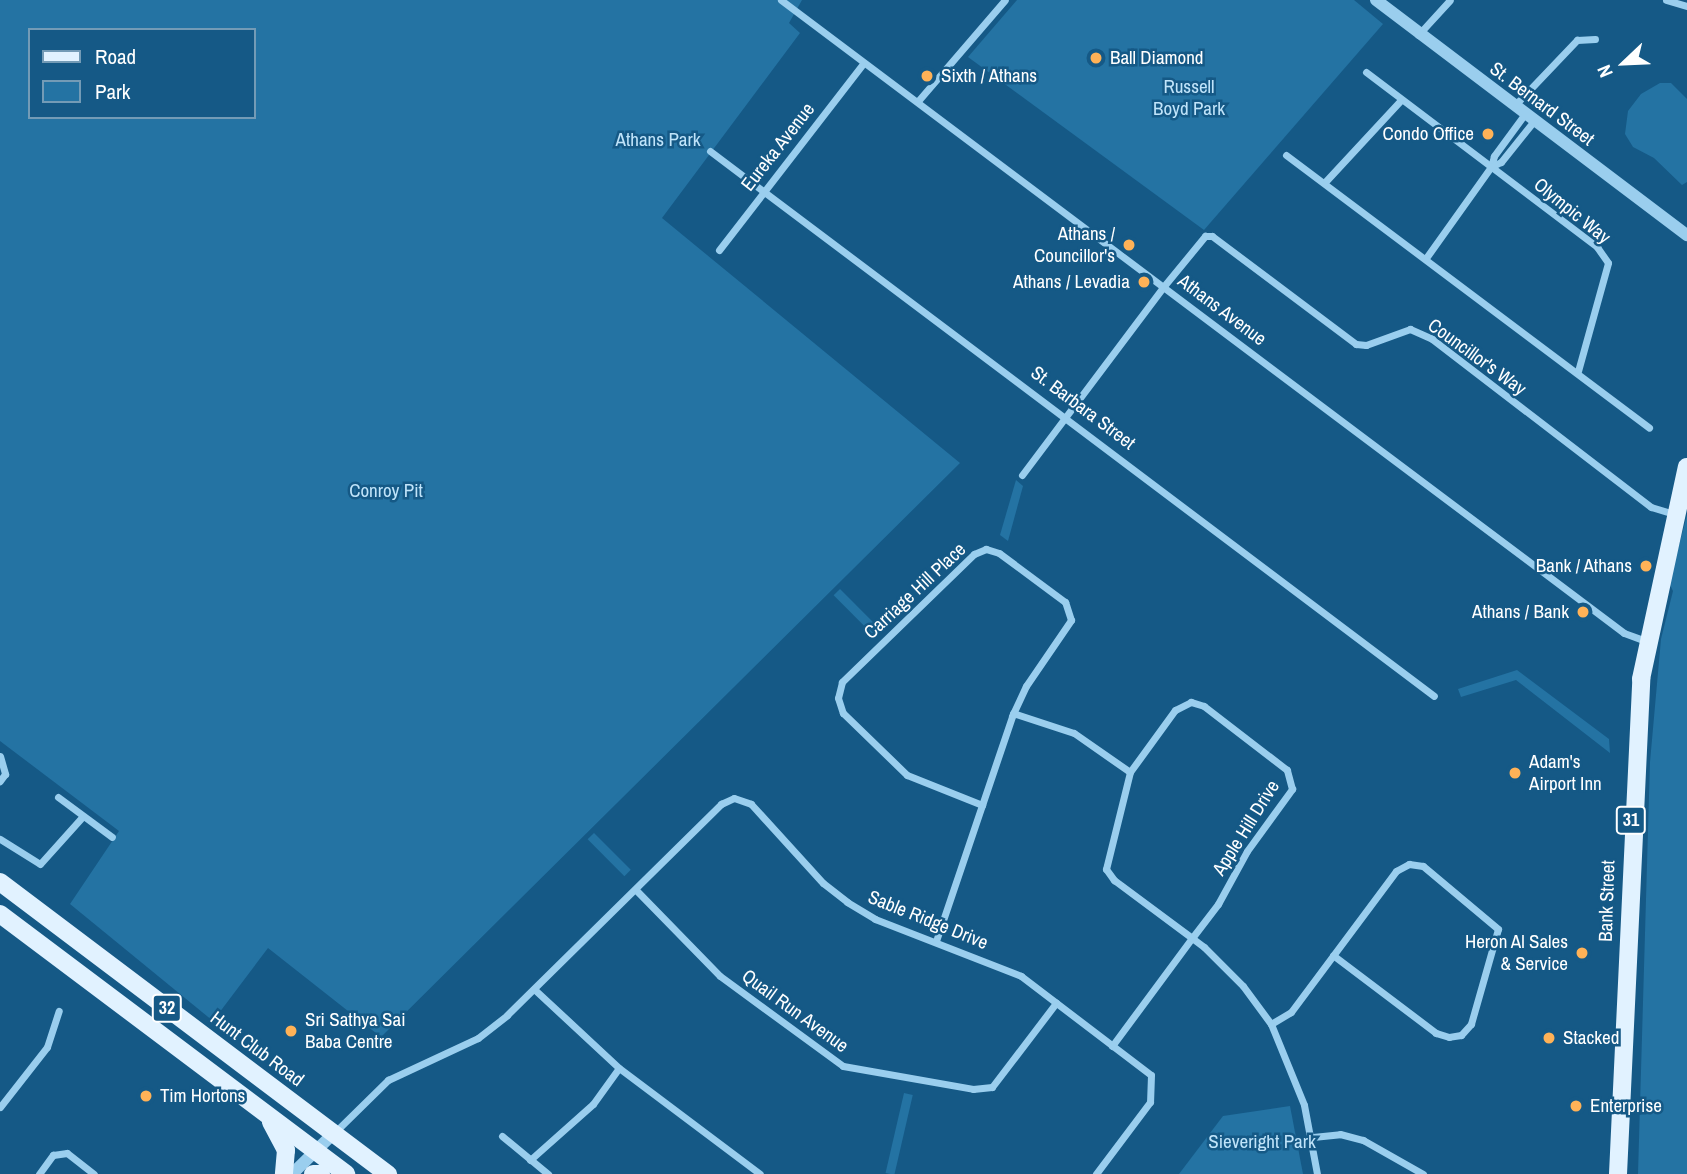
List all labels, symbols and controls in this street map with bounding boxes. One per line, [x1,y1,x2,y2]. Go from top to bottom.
legend [28,28,256,119]
north arrow [1589,28,1659,98]
text: Road [95,42,136,71]
place label: Ball Diamond [1110,47,1204,69]
marker: Ball Diamond [1088,50,1104,66]
street label: St. Bernard Street [1485,57,1599,151]
text: N [1591,61,1619,81]
place label: Sixth / Athans [941,65,1038,87]
marker: Sixth / Athans [919,68,935,84]
park label: Russell Boyd Park [1153,76,1225,120]
text: Park [95,77,130,106]
street label: Eureka Avenue [736,98,820,196]
place label: Condo Office [1382,123,1474,145]
marker: Condo Office [1480,126,1496,142]
park label: Athans Park [616,129,700,151]
street label: Olympic Way [1529,173,1615,249]
place label: Athans / Councillor's [1034,223,1115,267]
marker: Athans / Councillor's [1121,237,1137,253]
street label: Athans Avenue [1173,269,1271,351]
place label: Athans / Levadia [1013,271,1130,293]
marker: Athans / Levadia [1136,274,1152,290]
street label: Councillor's Way [1423,314,1531,400]
street label: St. Barbara Street [1026,361,1140,455]
park label: Conroy Pit [349,480,423,502]
street label: Carriage Hill Place [859,538,971,644]
place label: Bank / Athans [1535,555,1632,577]
marker: Bank / Athans [1638,558,1654,574]
place label: Athans / Bank [1472,601,1569,623]
marker: Athans / Bank [1575,604,1591,620]
place label: Adam's Airport Inn [1529,751,1602,795]
marker: Adam's Airport Inn [1507,765,1523,781]
street label: Apple Hill Drive [1208,776,1284,880]
road number: 31 [1615,806,1647,834]
street label: Bank Street [1594,860,1620,942]
street label: Sable Ridge Drive [865,886,991,954]
place label: Heron Al Sales & Service [1464,931,1568,975]
marker: Heron Al Sales & Service [1574,945,1590,961]
street label: Quail Run Avenue [737,964,853,1058]
road number: 32 [151,993,183,1023]
street label: Hunt Club Road [206,1007,308,1091]
place label: Sri Sathya Sai Baba Centre [305,1009,405,1053]
marker: Sri Sathya Sai Baba Centre [283,1023,299,1039]
place label: Stacked [1563,1027,1619,1049]
marker: Stacked [1541,1030,1557,1046]
place label: Tim Hortons [160,1085,245,1107]
marker: Tim Hortons [138,1088,154,1104]
place label: Enterprise [1590,1095,1662,1117]
marker: Enterprise [1568,1098,1584,1114]
park label: Sieveright Park [1208,1131,1316,1153]

